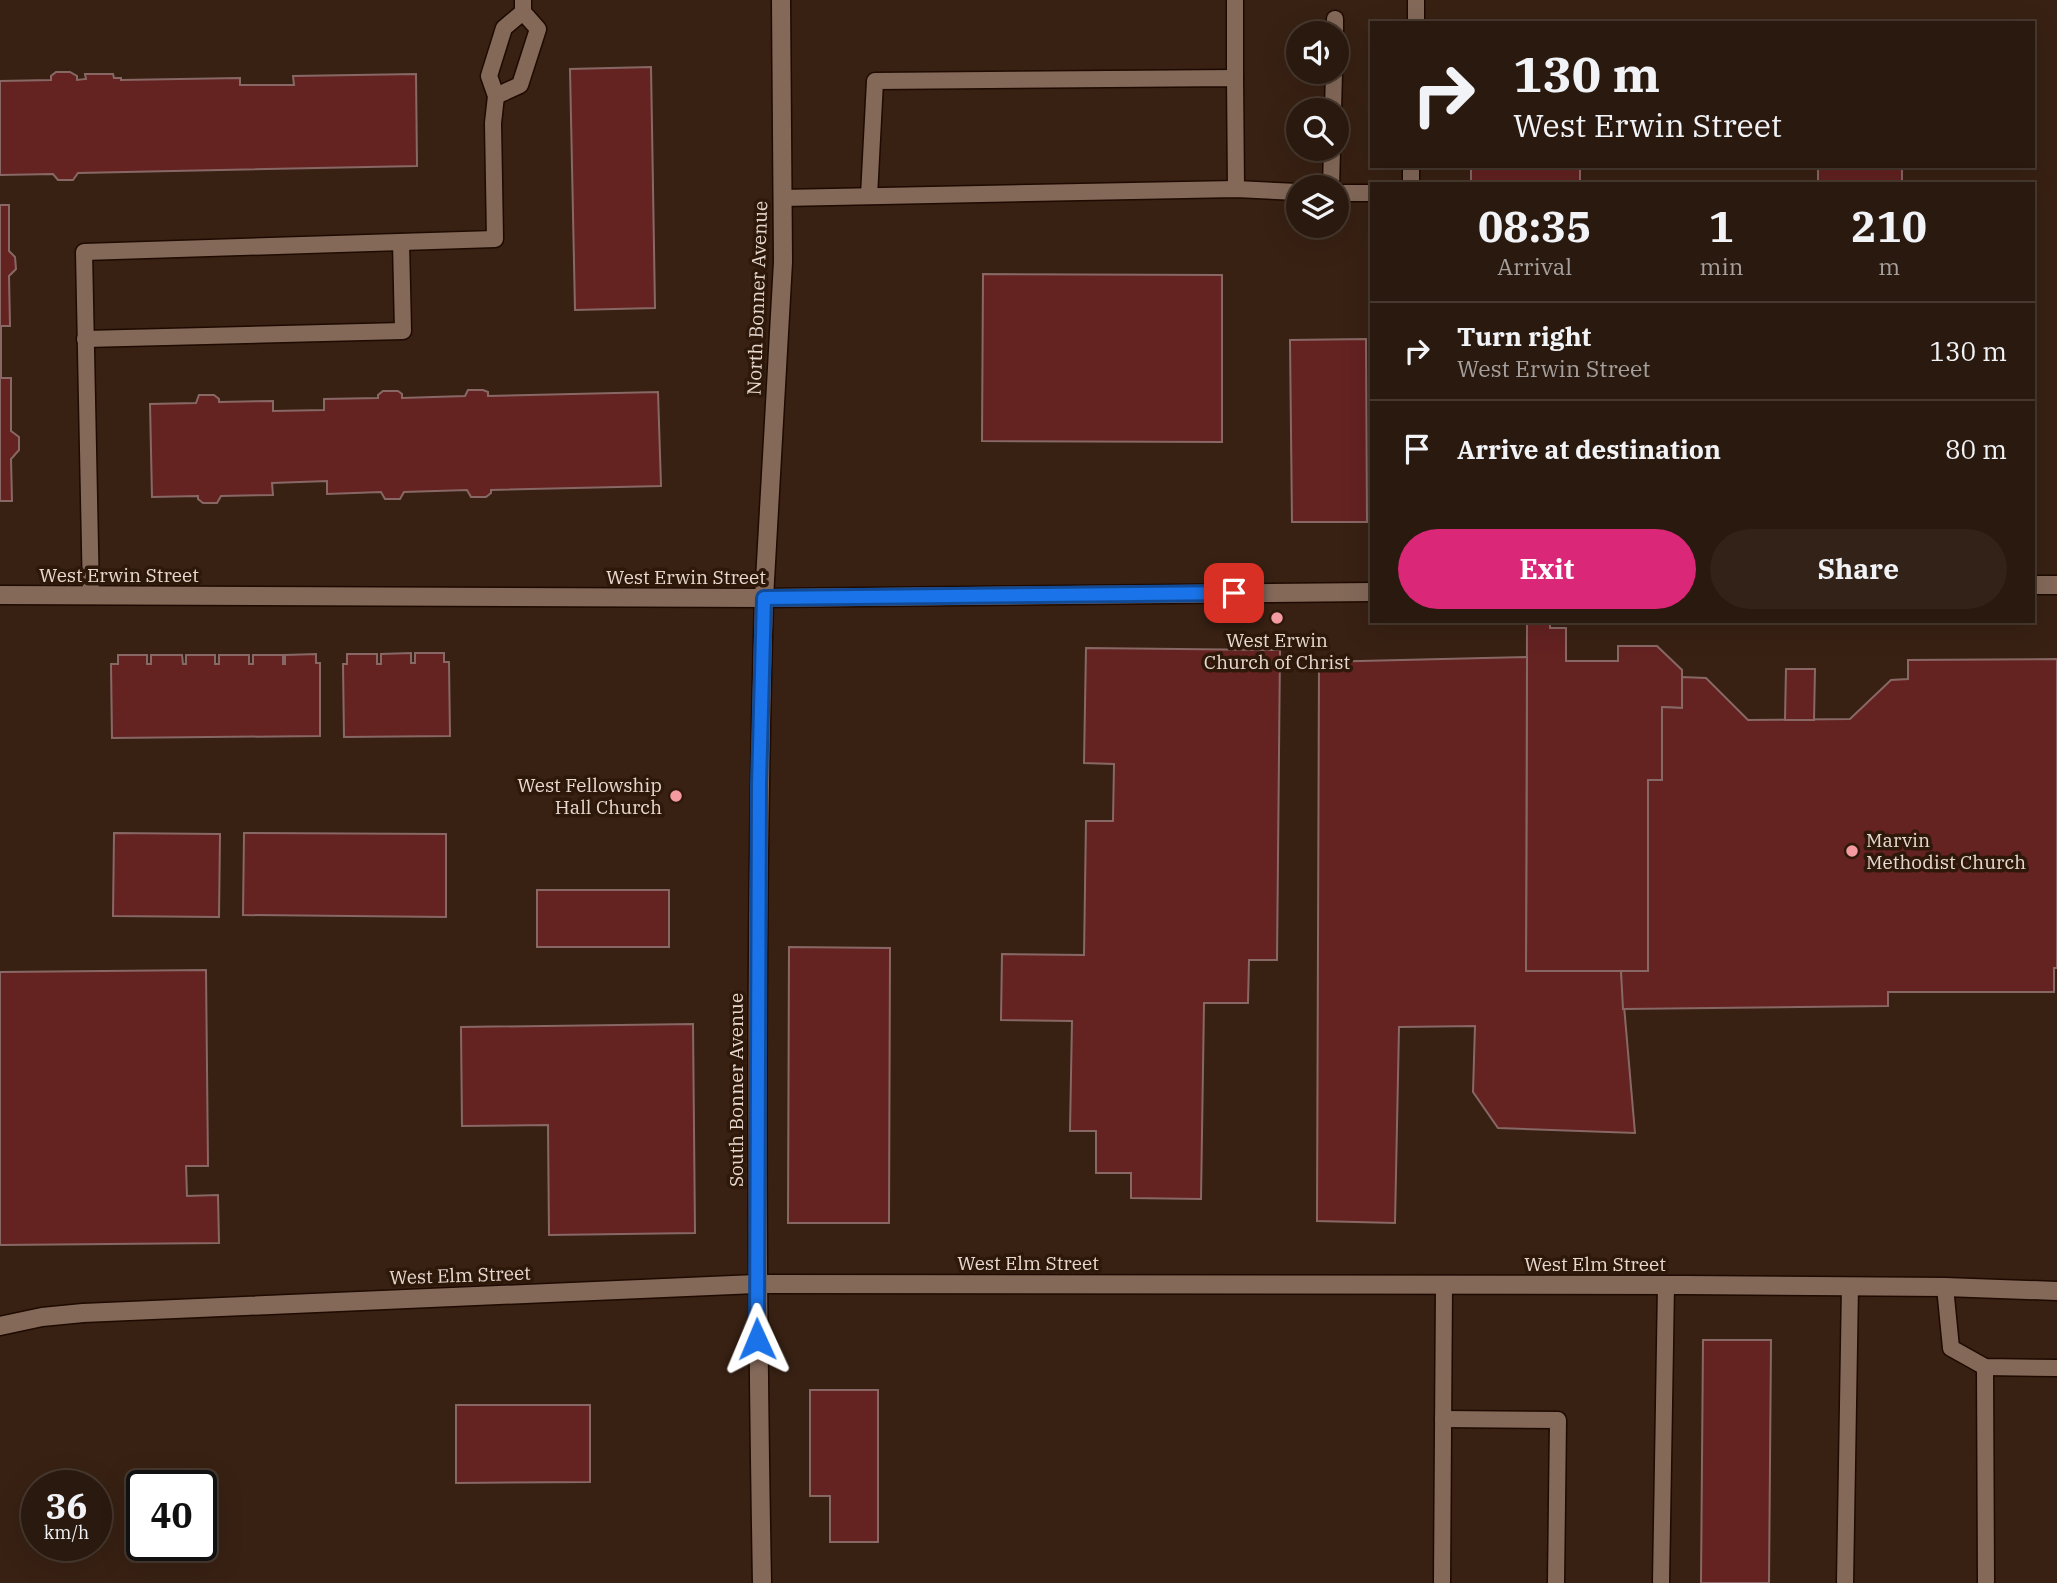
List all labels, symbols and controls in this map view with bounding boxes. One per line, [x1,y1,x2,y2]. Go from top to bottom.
map controls [1286,21,1349,238]
button: sound [1286,21,1349,84]
text: 130 m [1513,42,1660,105]
icon: right [1398,49,1489,140]
button: search [1286,98,1349,161]
text: West Erwin Street [1513,104,1782,146]
button: layers [1286,175,1349,238]
text: 08:35 [1478,199,1592,254]
text: 1 [1709,199,1734,254]
text: 210 [1851,199,1927,254]
street label: North Bonner Avenue [742,200,772,396]
text: Arrival [1497,251,1572,281]
text: min [1700,251,1743,281]
text: m [1878,251,1900,281]
text: Turn right [1457,319,1591,353]
icon: right [1398,332,1436,370]
text: 130 m [1929,334,2007,368]
text: West Erwin Street [1457,353,1650,383]
icon: arrive [1398,430,1436,468]
text: Arrive at destination [1457,432,1721,466]
text: 80 m [1945,432,2007,466]
button: Exit [1398,529,1696,609]
button: Share [1710,529,2007,609]
street label: West Erwin Street [39,563,199,587]
pin [1204,563,1264,623]
street label: West Erwin Street [606,565,766,589]
icon: arrive [1215,574,1253,612]
marker: West Erwin Church of Christ [1269,610,1285,626]
place label: West Erwin Church of Christ [1204,628,1350,674]
place label: West Fellowship Hall Church [517,773,662,819]
marker: West Fellowship Hall Church [668,788,684,804]
place label: Marvin Methodist Church [1866,828,2026,874]
marker: Marvin Methodist Church [1844,843,1860,859]
street label: South Bonner Avenue [724,993,748,1187]
street label: West Elm Street [957,1251,1099,1275]
street label: West Elm Street [1524,1252,1666,1276]
street label: West Elm Street [389,1261,532,1289]
position arrow [720,1302,794,1376]
speed limit sign: 40 [126,1470,217,1561]
text: 36 [45,1483,88,1529]
text: km/h [44,1521,89,1544]

